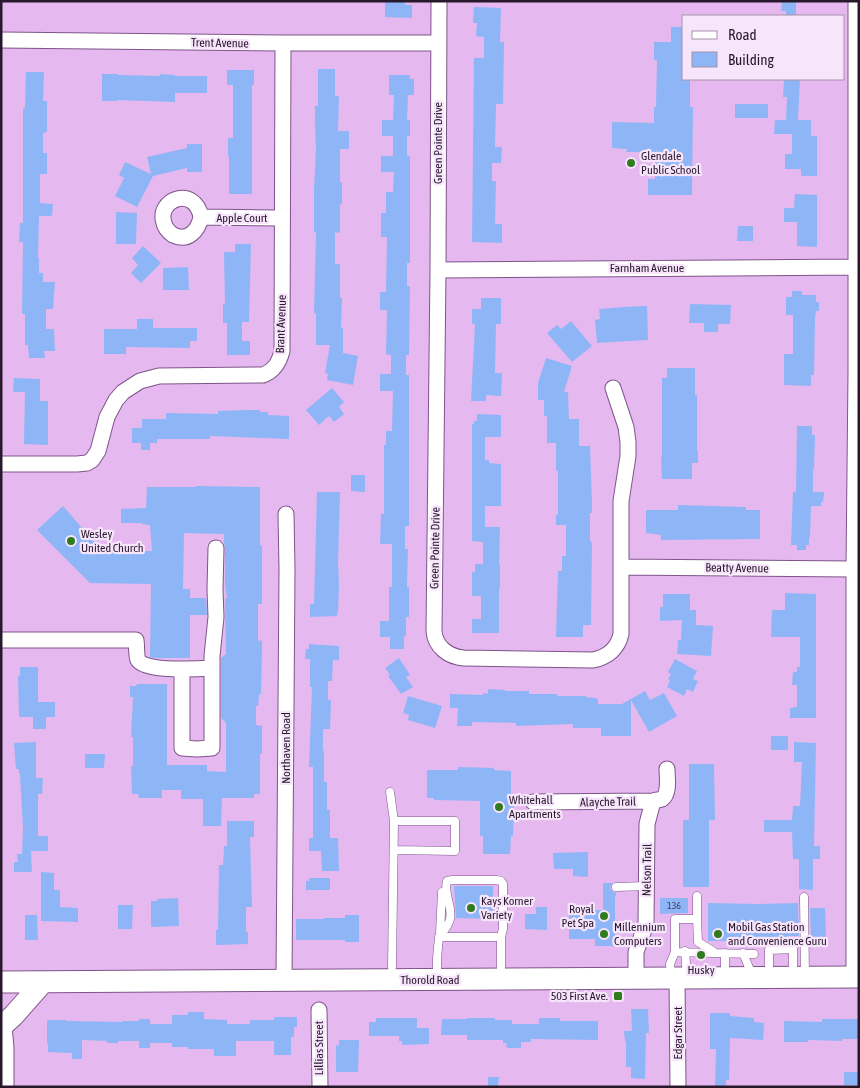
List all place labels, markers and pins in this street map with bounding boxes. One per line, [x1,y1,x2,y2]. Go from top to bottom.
place label: Glendale Public School [641,149,701,177]
marker: Glendale Public School [625,157,637,169]
place label: Wesley United Church [81,527,144,555]
marker: Wesley United Church [65,535,77,547]
place label: Whitehall Apartments [509,793,561,821]
marker: Whitehall Apartments [493,801,505,813]
place label: Kays Korner Variety [481,894,533,922]
marker: Kays Korner Variety [465,902,477,914]
place label: Royal Pet Spa [561,902,595,930]
marker: Royal Pet Spa [598,910,610,922]
place label: Millennium Computers [614,920,665,948]
place label: Mobil Gas Station and Convenience Guru [728,920,827,948]
marker: Millennium Computers [598,928,610,940]
marker: Mobil Gas Station and Convenience Guru [712,928,724,940]
marker: Husky [695,949,707,961]
place label: Husky [687,963,715,977]
place label: 503 First Ave. [551,989,608,1003]
marker: 503 First Ave. [612,990,624,1002]

